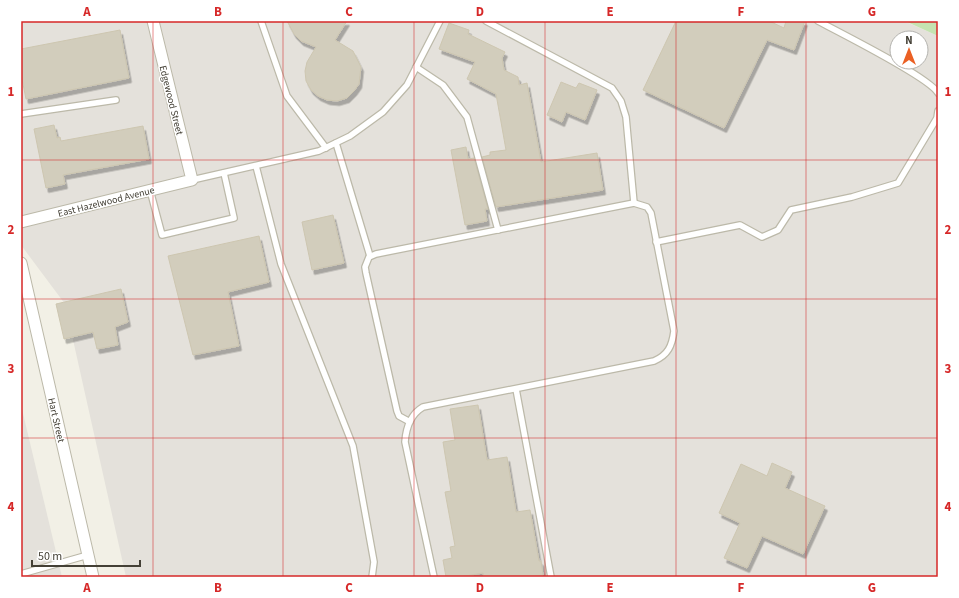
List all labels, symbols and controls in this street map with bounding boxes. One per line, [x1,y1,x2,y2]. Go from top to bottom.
text: A [82,3,91,21]
text: B [214,3,222,21]
text: C [345,3,353,21]
text: D [476,3,484,21]
text: E [606,3,614,21]
text: F [738,3,745,21]
text: G [868,3,876,21]
north arrow [889,30,929,70]
text: N [905,33,913,48]
street label: Edgewood Street [156,64,187,137]
text: 1 [8,83,15,101]
text: 1 [945,83,952,101]
street label: East Hazelwood Avenue [56,183,156,221]
text: 2 [8,221,15,239]
text: 2 [945,221,952,239]
text: 3 [8,360,15,378]
text: 3 [945,360,952,378]
street label: Hart Street [44,396,68,445]
text: 4 [8,498,15,516]
text: 4 [945,498,952,516]
scale bar [32,542,140,568]
text: 50 m [38,548,62,565]
text: A [82,579,91,597]
text: B [214,579,222,597]
text: C [345,579,353,597]
text: D [476,579,484,597]
text: E [606,579,614,597]
text: F [738,579,745,597]
text: G [868,579,876,597]

